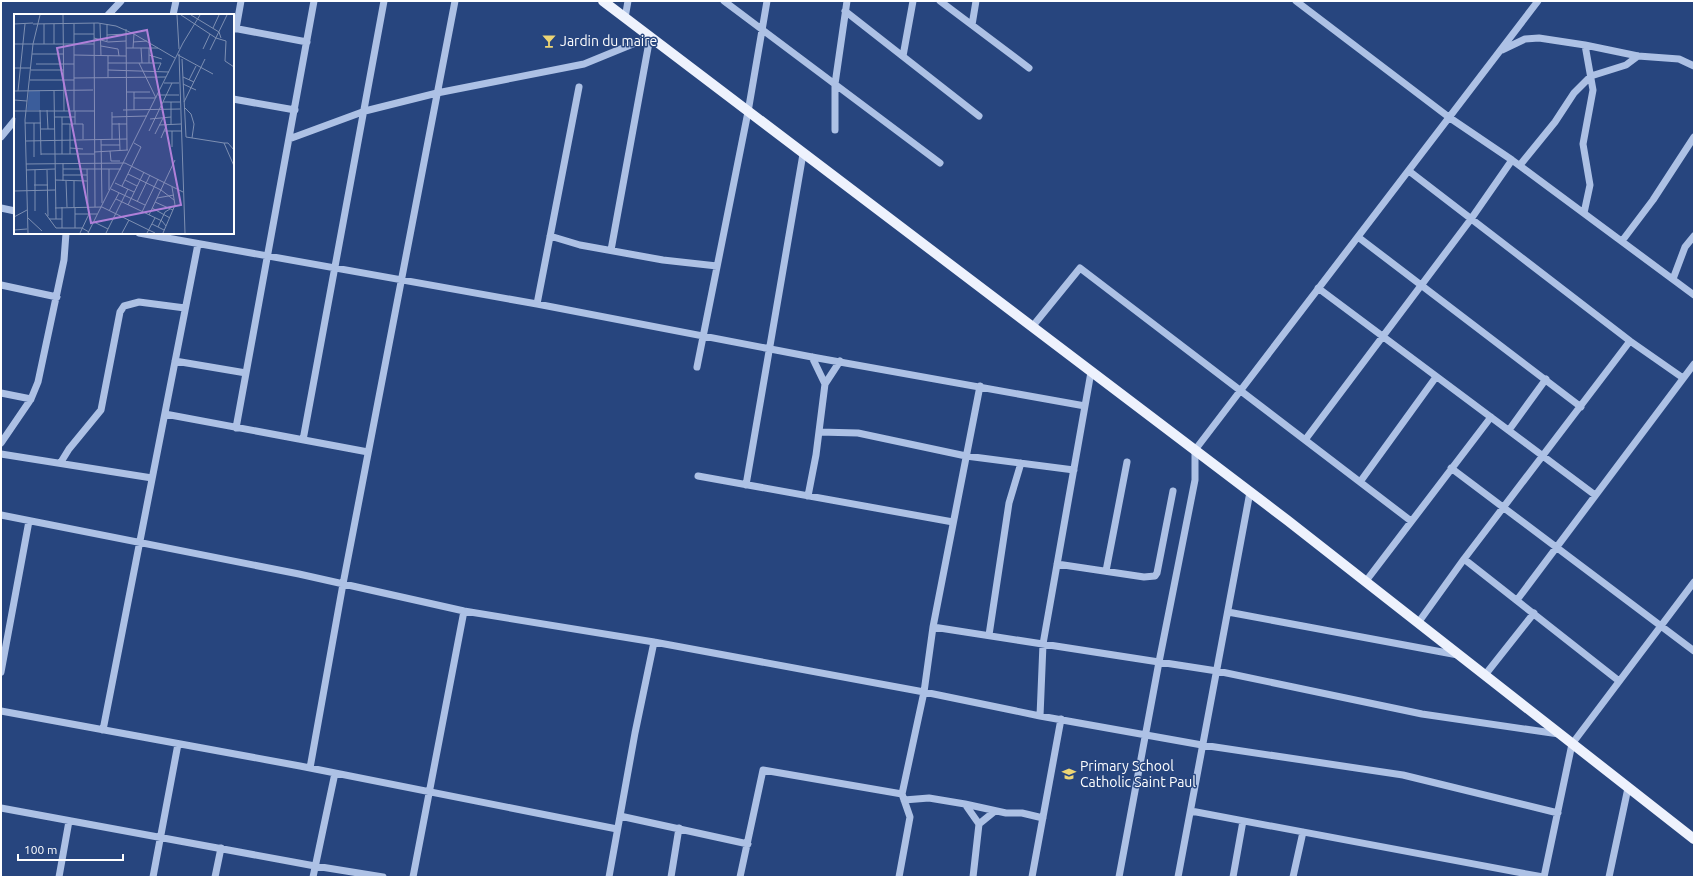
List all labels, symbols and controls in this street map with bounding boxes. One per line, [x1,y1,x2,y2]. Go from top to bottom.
inset map [14,14,234,234]
bar icon: Jardin du maire [541,33,557,49]
place label: Jardin du maire [560,33,657,49]
place label: Primary School Catholic Saint Paul [1080,758,1196,790]
school or university icon: Primary School Catholic Saint Paul [1061,766,1077,782]
scale bar [18,836,123,862]
text: 100 m [24,843,57,856]

